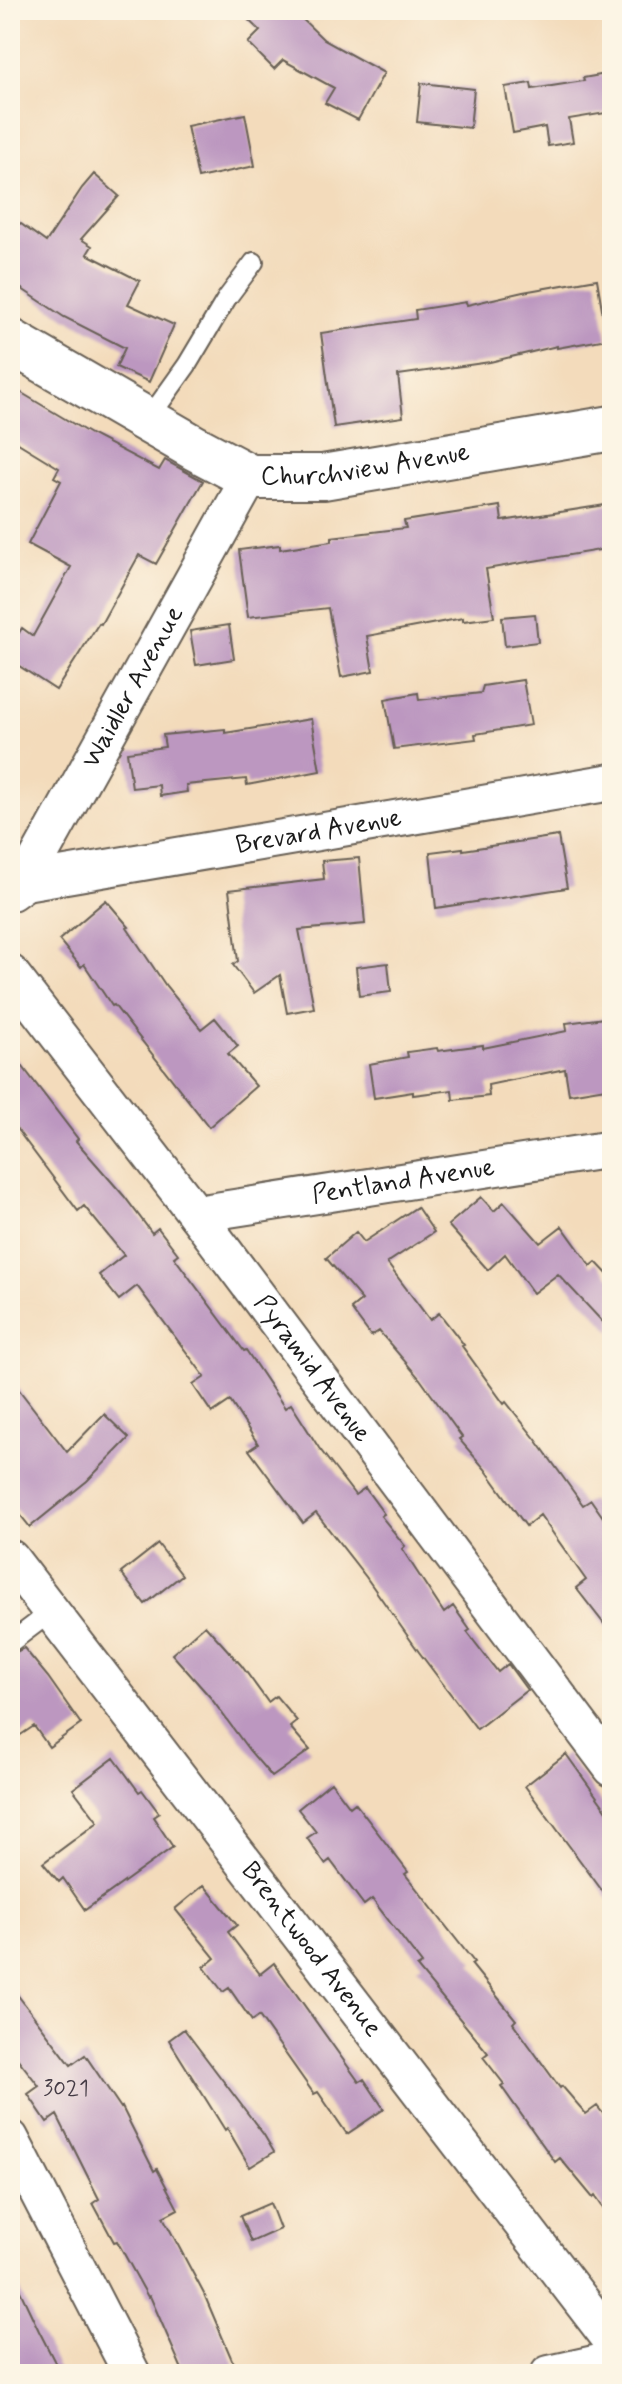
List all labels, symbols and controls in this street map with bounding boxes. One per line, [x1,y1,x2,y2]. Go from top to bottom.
street label: Churchview Avenue [261,435,472,495]
street label: Waidler Avenue [75,600,192,774]
street label: Brevard Avenue [233,801,404,863]
street label: Pentland Avenue [310,1151,497,1213]
street label: Pyramid Avenue [246,1288,379,1449]
street label: Brentwood Avenue [233,1855,389,2044]
house number: 3021 [43,2075,89,2103]

